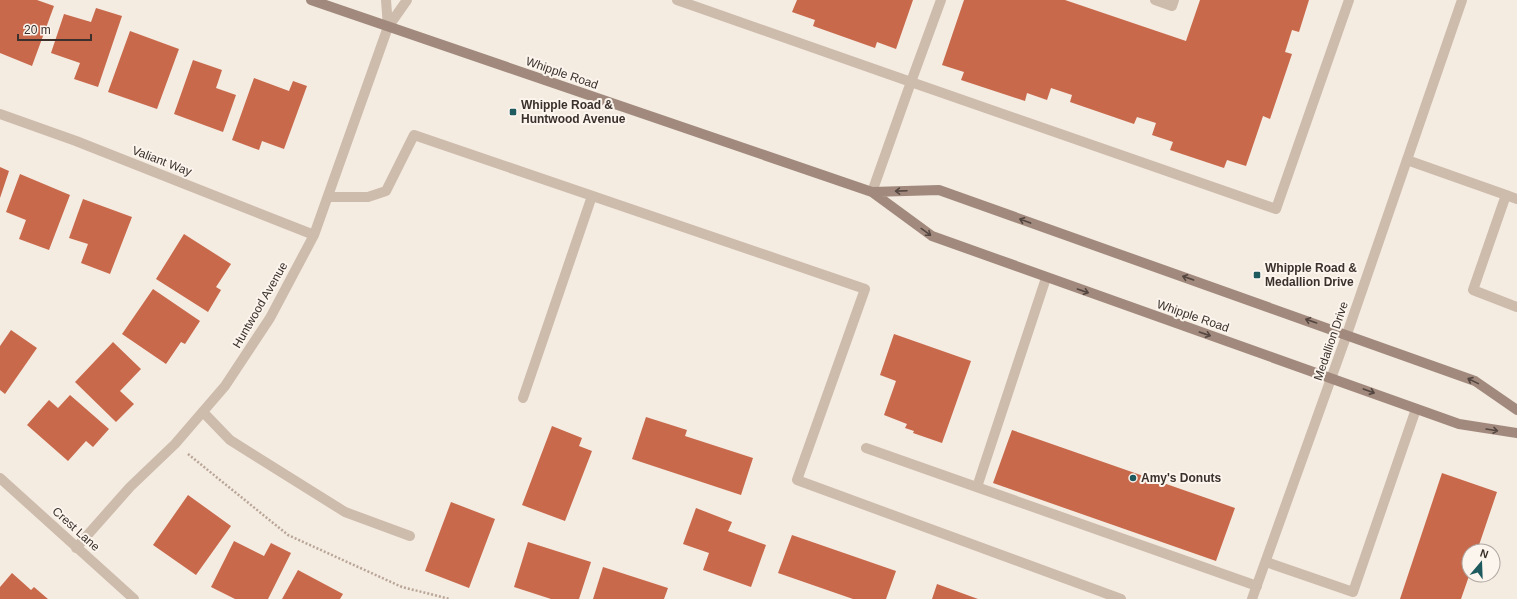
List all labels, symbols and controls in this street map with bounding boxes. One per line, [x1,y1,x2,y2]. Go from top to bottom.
scale bar [18,16,91,42]
text: 20 m [24,23,51,37]
street label: Whipple Road [524,54,600,92]
place label: Whipple Road & Huntwood Avenue [521,98,626,126]
marker: Whipple Road & Huntwood Avenue [508,107,518,117]
street label: Valiant Way [130,143,194,179]
one-way arrow [895,188,908,195]
one-way arrow [1019,217,1032,224]
one-way arrow [921,228,932,236]
street label: Huntwood Avenue [230,259,291,351]
place label: Whipple Road & Medallion Drive [1265,261,1357,289]
marker: Whipple Road & Medallion Drive [1252,270,1262,280]
one-way arrow [1182,274,1194,282]
one-way arrow [1076,288,1089,295]
street label: Whipple Road [1155,297,1231,335]
street label: Medallion Drive [1311,299,1351,382]
one-way arrow [1305,317,1317,325]
one-way arrow [1199,331,1212,338]
one-way arrow [1467,377,1479,384]
one-way arrow [1362,388,1374,396]
one-way arrow [1485,426,1498,434]
place label: Amy's Donuts [1141,471,1222,485]
marker: Amy's Donuts [1128,473,1138,483]
street label: Crest Lane [50,504,103,554]
north arrow [1461,543,1501,583]
text: N [1479,547,1490,561]

